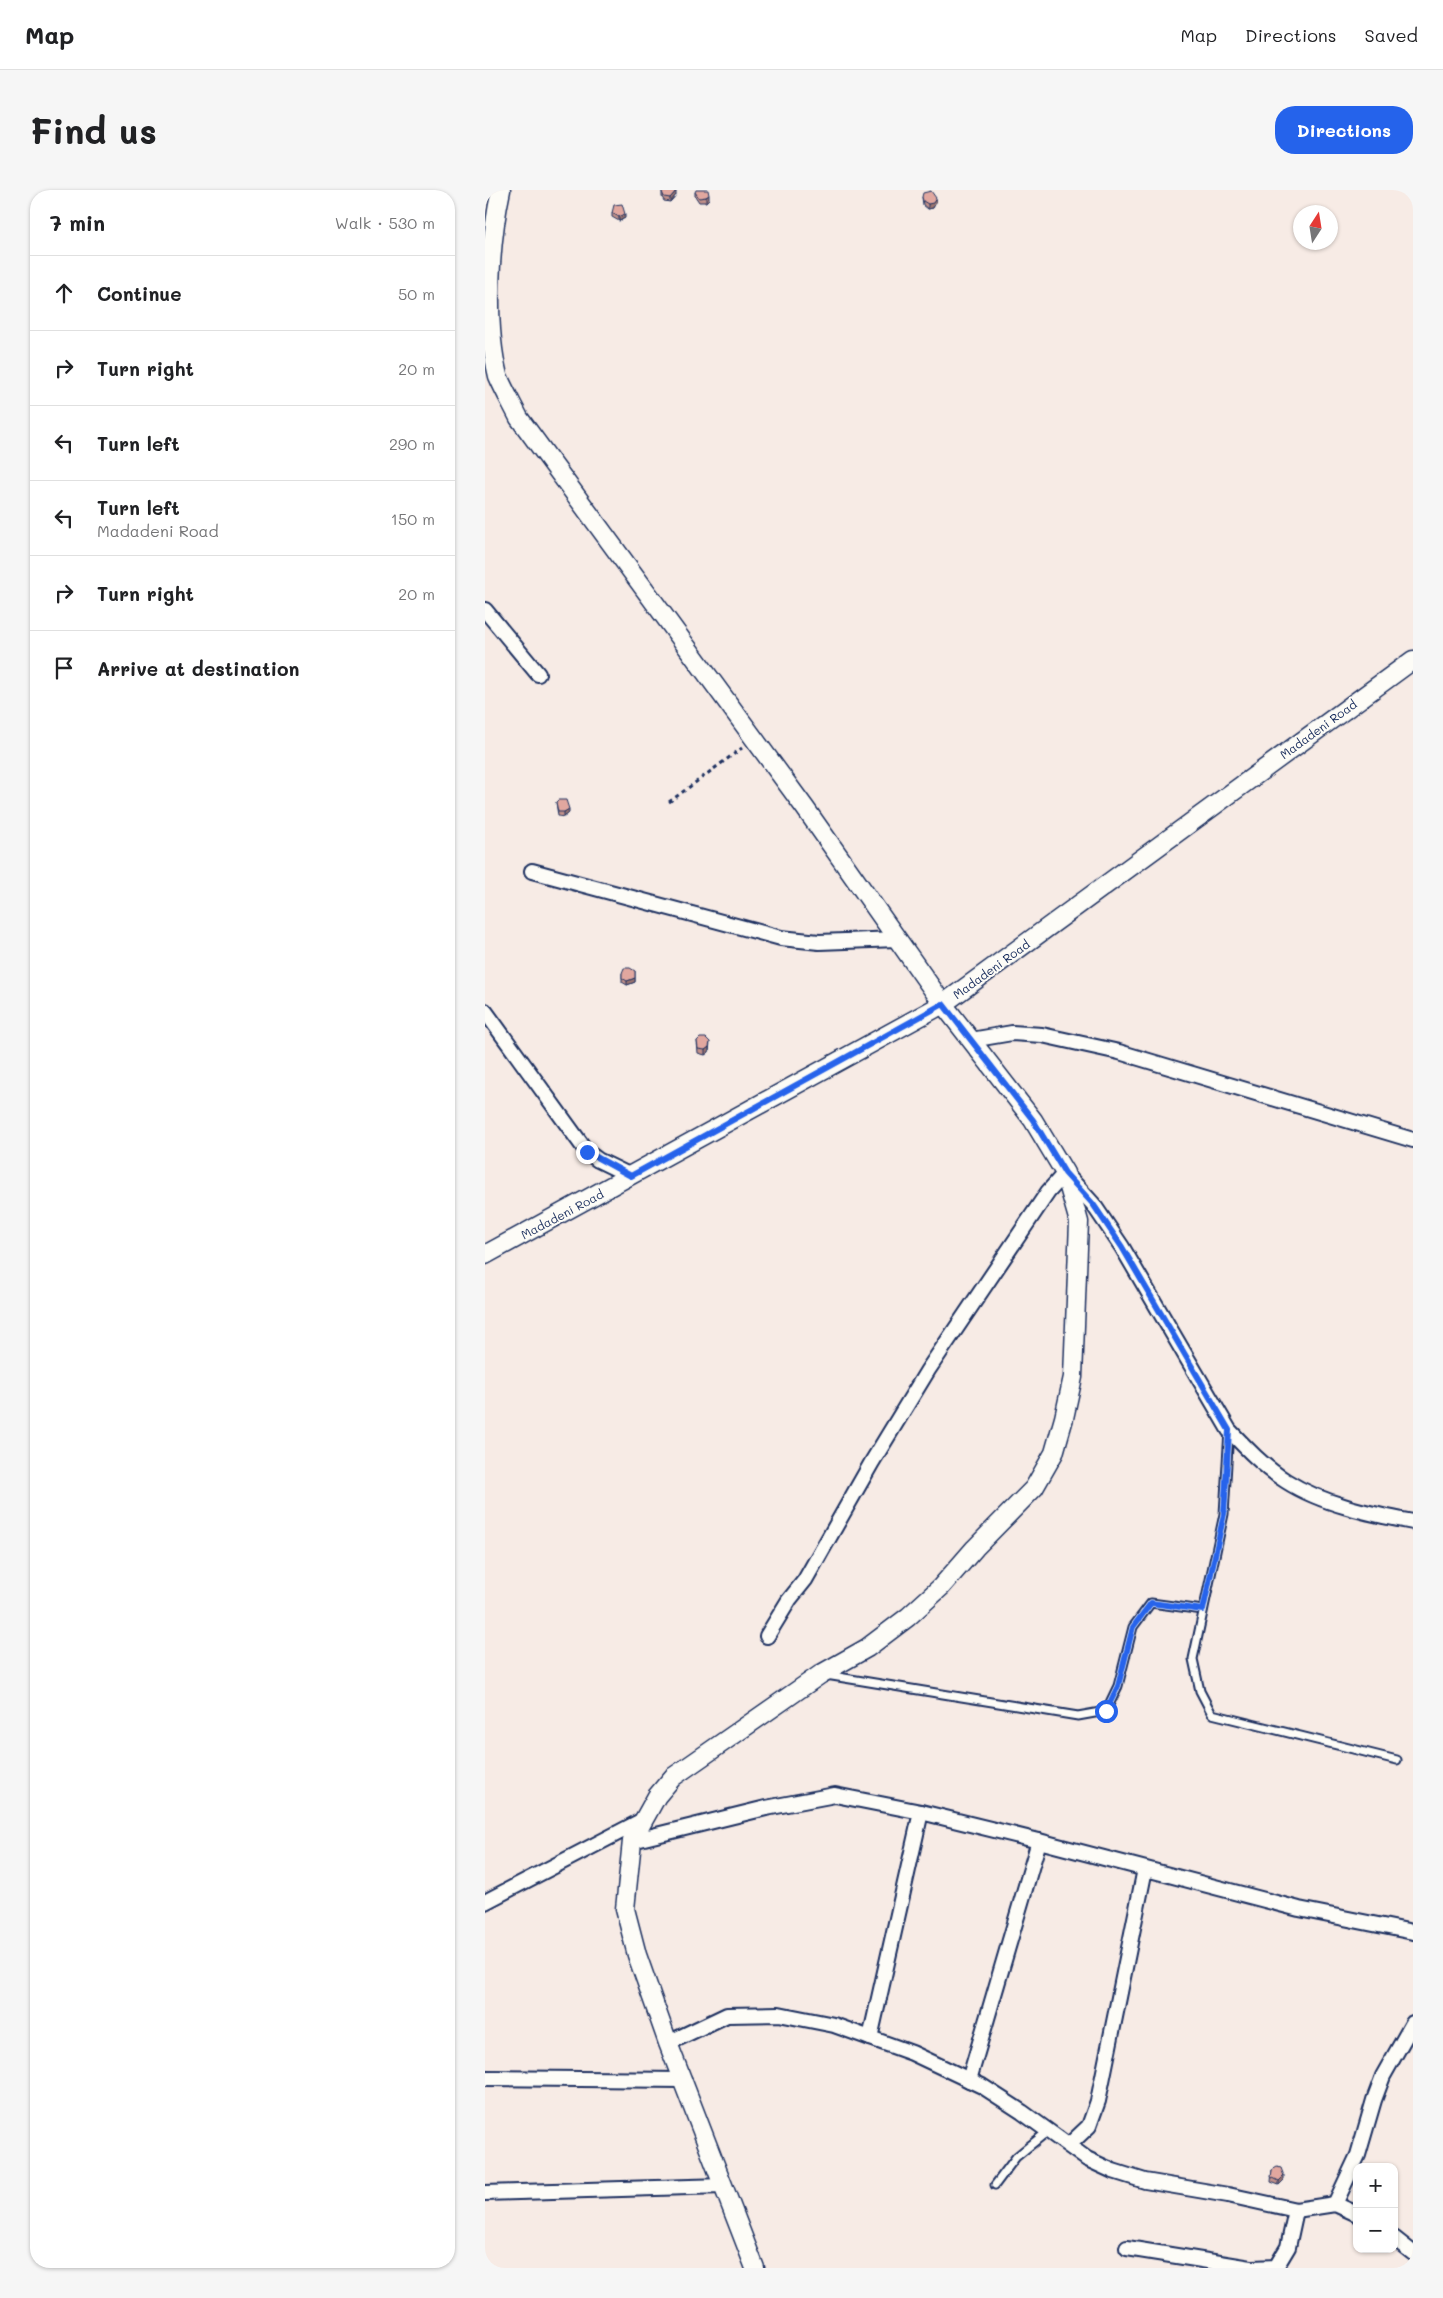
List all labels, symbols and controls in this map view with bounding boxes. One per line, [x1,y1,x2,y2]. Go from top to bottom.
text: Map [25,19,74,50]
text: Map [1180,23,1217,47]
text: Directions [1245,23,1337,47]
text: Saved [1365,23,1418,47]
button: Directions [1275,106,1413,154]
text: Find us [30,107,157,153]
north arrow [1293,205,1338,250]
text: 7 min [50,209,105,236]
text: Walk · 530 m [335,212,435,233]
icon: ahead [50,279,78,307]
text: Continue [97,281,182,306]
text: 50 m [398,283,435,304]
icon: right [50,354,78,382]
text: Turn right [97,356,194,381]
text: 20 m [398,358,435,379]
icon: left [50,429,78,457]
text: Turn left [97,431,180,456]
text: 290 m [389,433,435,454]
text: Turn left [97,495,180,520]
icon: left [50,504,78,532]
text: 150 m [391,508,435,529]
text: Madadeni Road [97,520,219,541]
icon: right [50,579,78,607]
text: Turn right [97,581,194,606]
text: 20 m [398,583,435,604]
icon: arrive [50,654,78,682]
text: Arrive at destination [97,656,300,681]
street label: Madadeni Road [1276,695,1360,762]
street label: Madadeni Road [949,935,1033,1002]
route end [576,1141,599,1164]
street label: Madadeni Road [518,1185,606,1242]
route start [1095,1700,1118,1723]
map controls [1353,2163,1398,2253]
button: + [1353,2163,1398,2208]
button: − [1353,2208,1398,2253]

